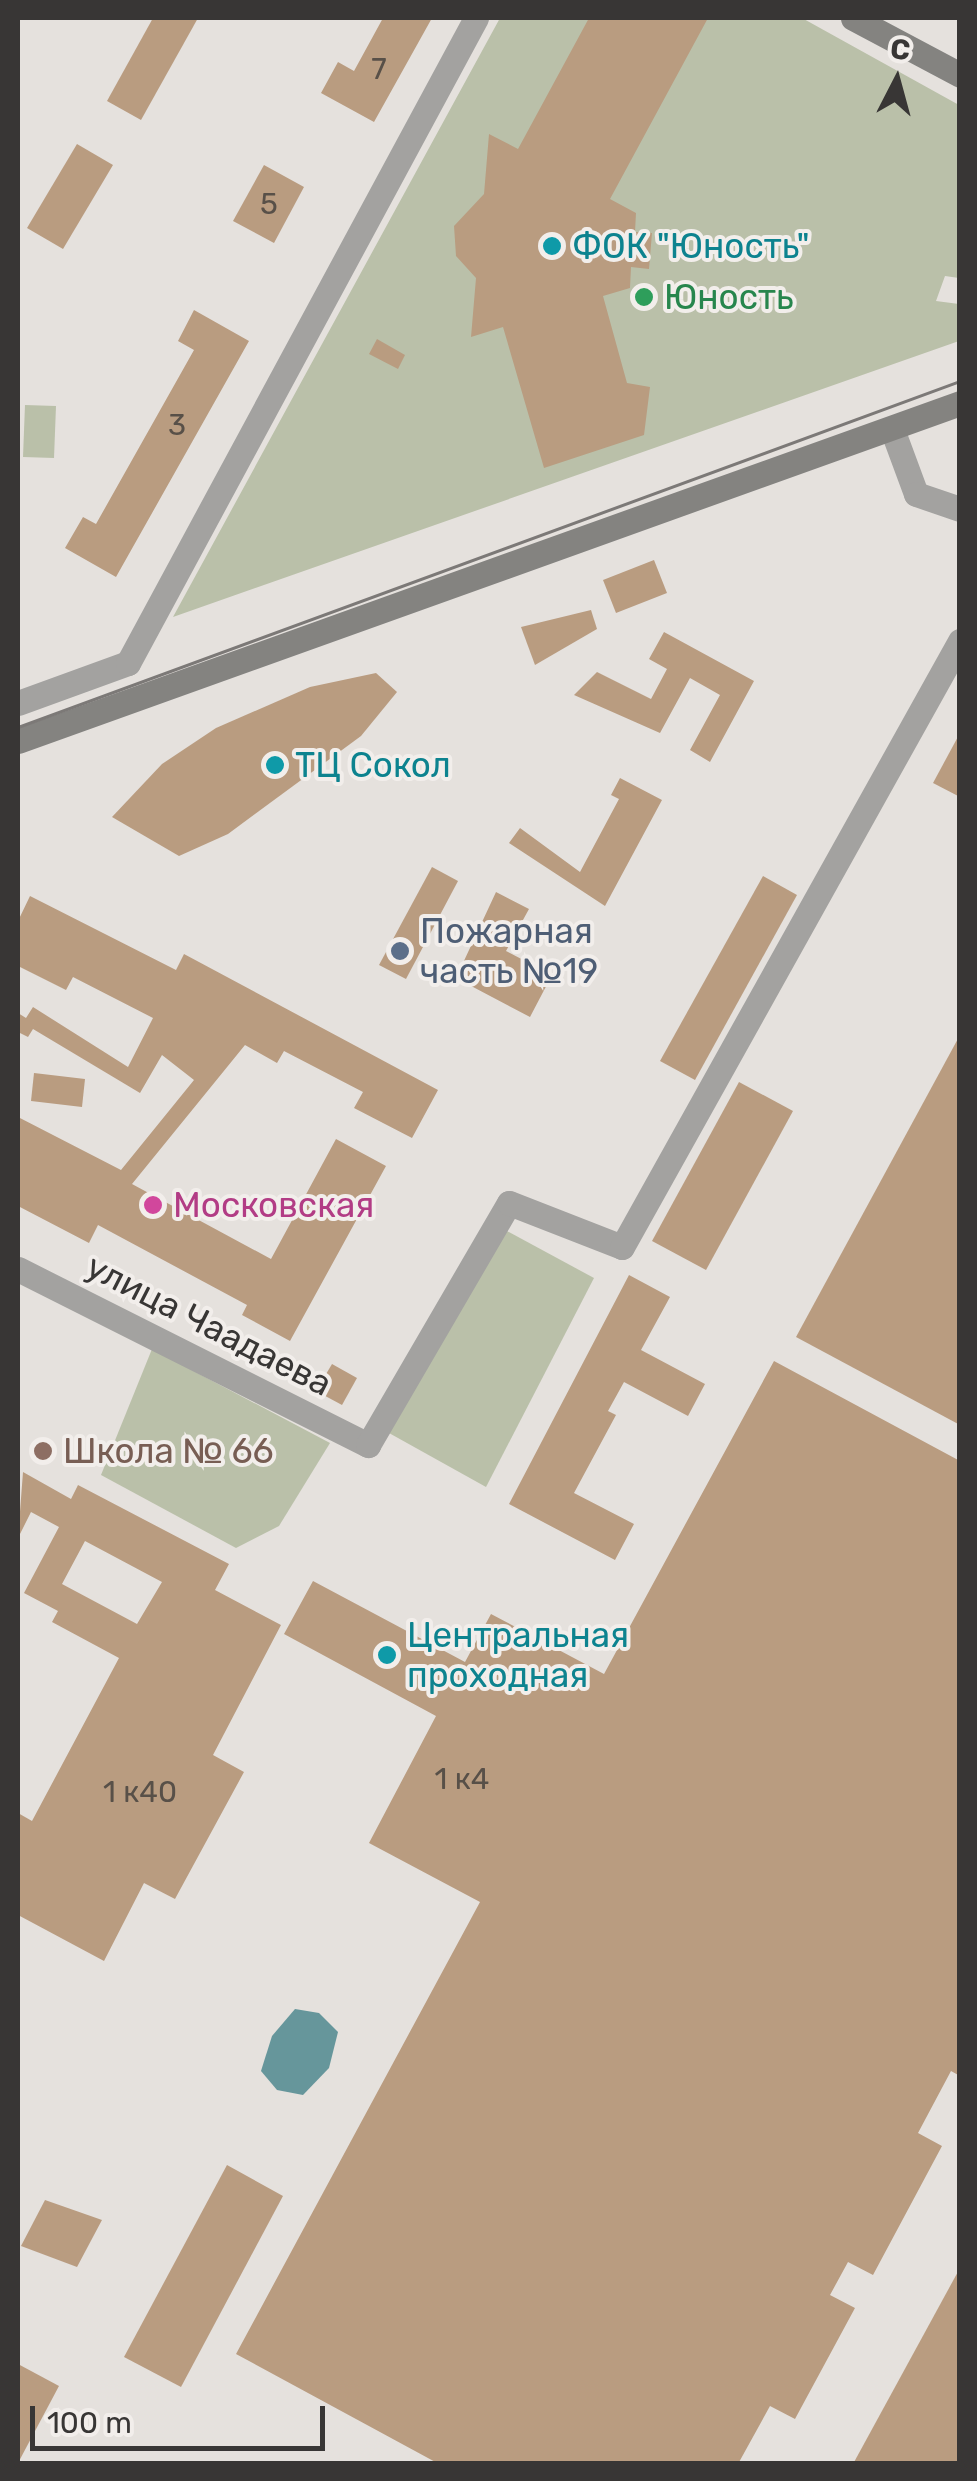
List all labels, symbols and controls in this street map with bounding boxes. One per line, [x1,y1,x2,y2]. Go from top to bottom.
north arrow [847,30,947,130]
text: С [889,32,912,67]
house number: 7 [371,51,387,87]
house number: 5 [260,186,278,222]
place label: ФОК "Юность" [572,225,810,267]
marker: ФОК "Юность" [541,235,563,257]
place label: Юность [664,276,793,318]
marker: Юность [633,286,655,308]
house number: 3 [168,407,186,443]
place label: ТЦ Сокол [295,744,451,786]
marker: ТЦ Сокол [264,754,286,776]
place label: Пожарная часть №19 [420,910,598,992]
marker: Пожарная часть №19 [389,940,411,962]
place label: Московская [173,1184,374,1226]
marker: Московская [142,1194,164,1216]
street label: улица Чаадаева [79,1245,339,1405]
place label: Школа № 66 [63,1430,274,1472]
marker: Школа № 66 [32,1440,54,1462]
place label: Центральная проходная [407,1614,629,1696]
marker: Центральная проходная [376,1644,398,1666]
house number: 1 к4 [435,1761,489,1797]
house number: 1 к40 [103,1774,177,1810]
scale bar [35,2386,330,2448]
text: 100 m [47,2405,132,2441]

